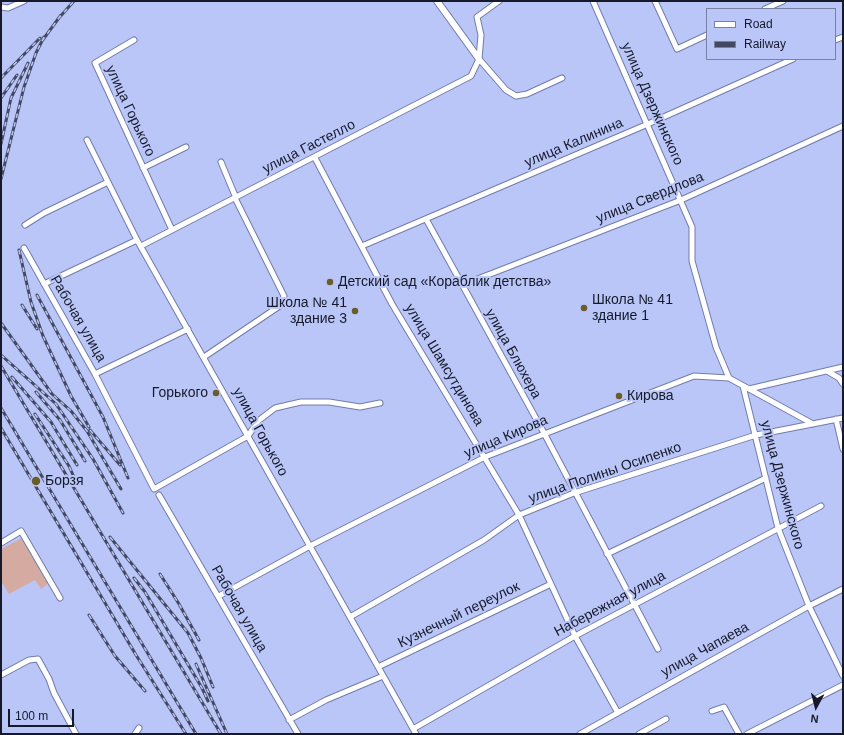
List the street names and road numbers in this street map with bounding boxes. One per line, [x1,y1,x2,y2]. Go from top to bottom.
street label: улица Дзержинского [617,40,687,168]
street label: улица Горького [102,63,158,159]
street label: улица Калинина [522,115,626,171]
street label: улица Гастелло [260,116,358,178]
street label: улица Свердлова [594,169,706,227]
street label: Рабочая улица [46,273,110,365]
street label: улица Шамсутдинова [401,301,487,429]
street label: улица Блюхера [481,306,545,402]
street label: улица Горького [229,385,291,479]
street label: улица Кирова [462,412,550,462]
street label: улица Дзержинского [757,419,807,551]
street label: улица Полины Осипенко [526,439,684,507]
street label: Рабочая улица [207,563,271,655]
street label: Набережная улица [551,568,669,640]
street label: Кузнечный переулок [395,578,523,652]
street label: улица Чапаева [658,619,752,681]

